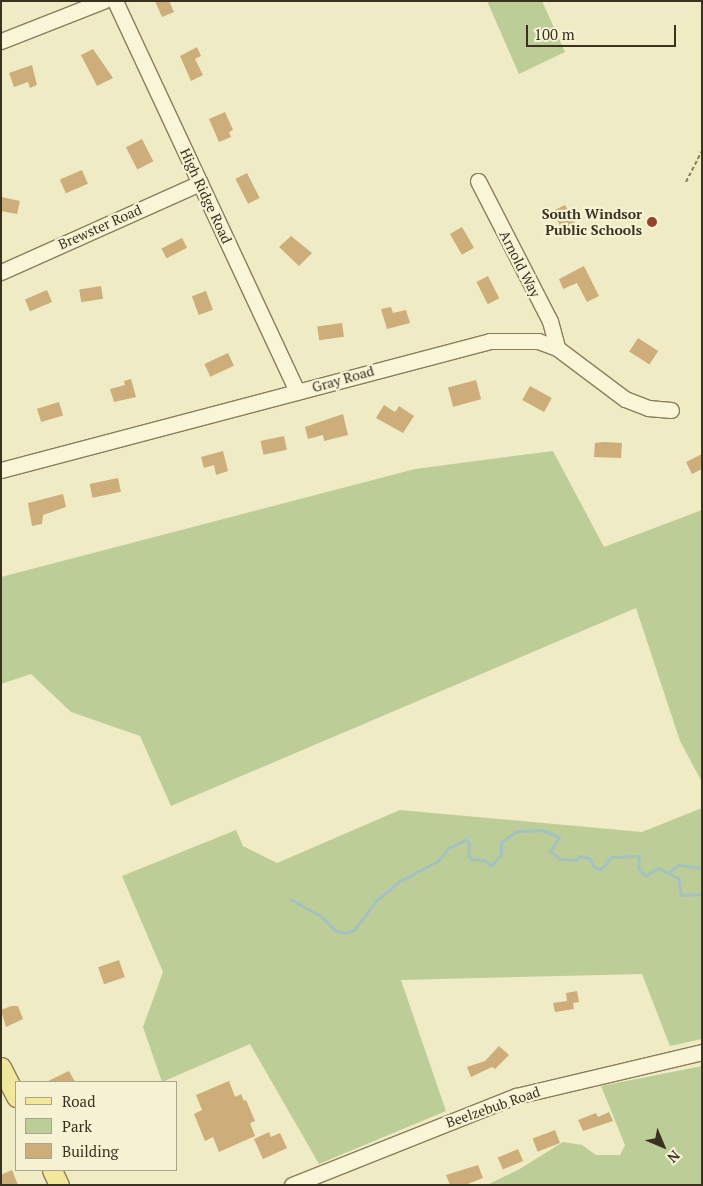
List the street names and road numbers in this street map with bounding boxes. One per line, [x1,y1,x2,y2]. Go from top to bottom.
street label: High Ridge Road [177,146,235,246]
street label: Brewster Road [56,201,144,253]
street label: Arnold Way [496,228,544,300]
street label: Gray Road [310,362,376,396]
street label: Beelzebub Road [444,1083,542,1131]

